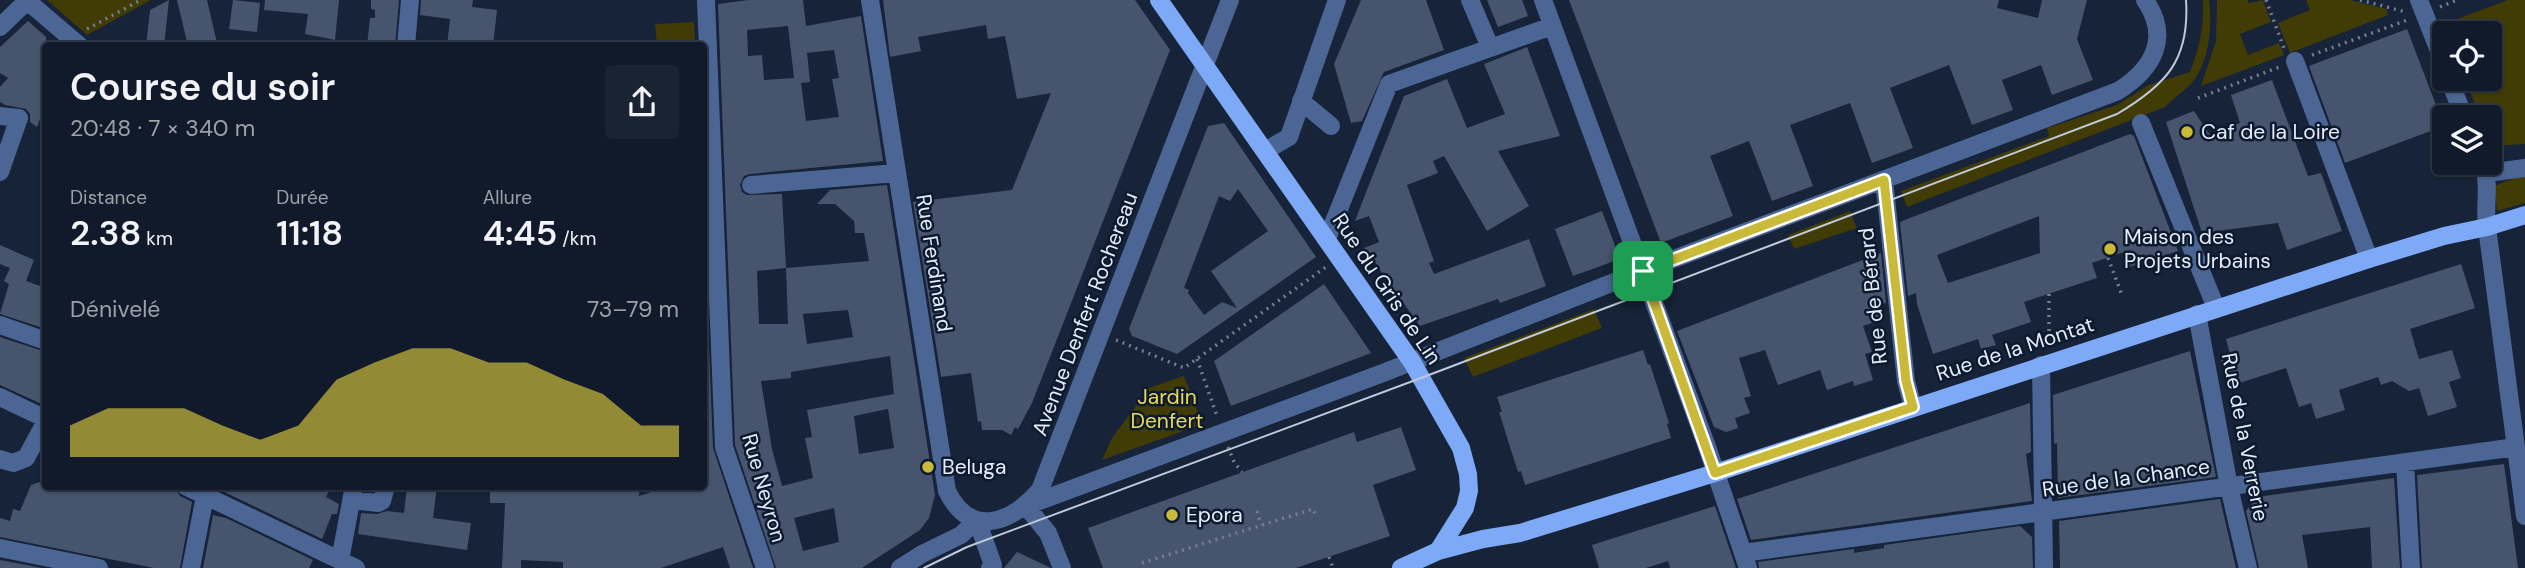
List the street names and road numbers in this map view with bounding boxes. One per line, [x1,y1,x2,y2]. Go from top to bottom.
street label: Avenue Denfert Rochereau [1026,188,1144,440]
street label: Rue Ferdinand [909,192,959,334]
street label: Rue du Gris de Lin [1326,208,1448,370]
street label: Rue de Bérard [1852,226,1894,366]
street label: Rue de la Montat [1933,310,2097,388]
street label: Rue de la Verrerie [2215,350,2275,524]
street label: Rue Neyron [735,431,793,545]
street label: Rue de la Chance [2040,452,2212,504]

